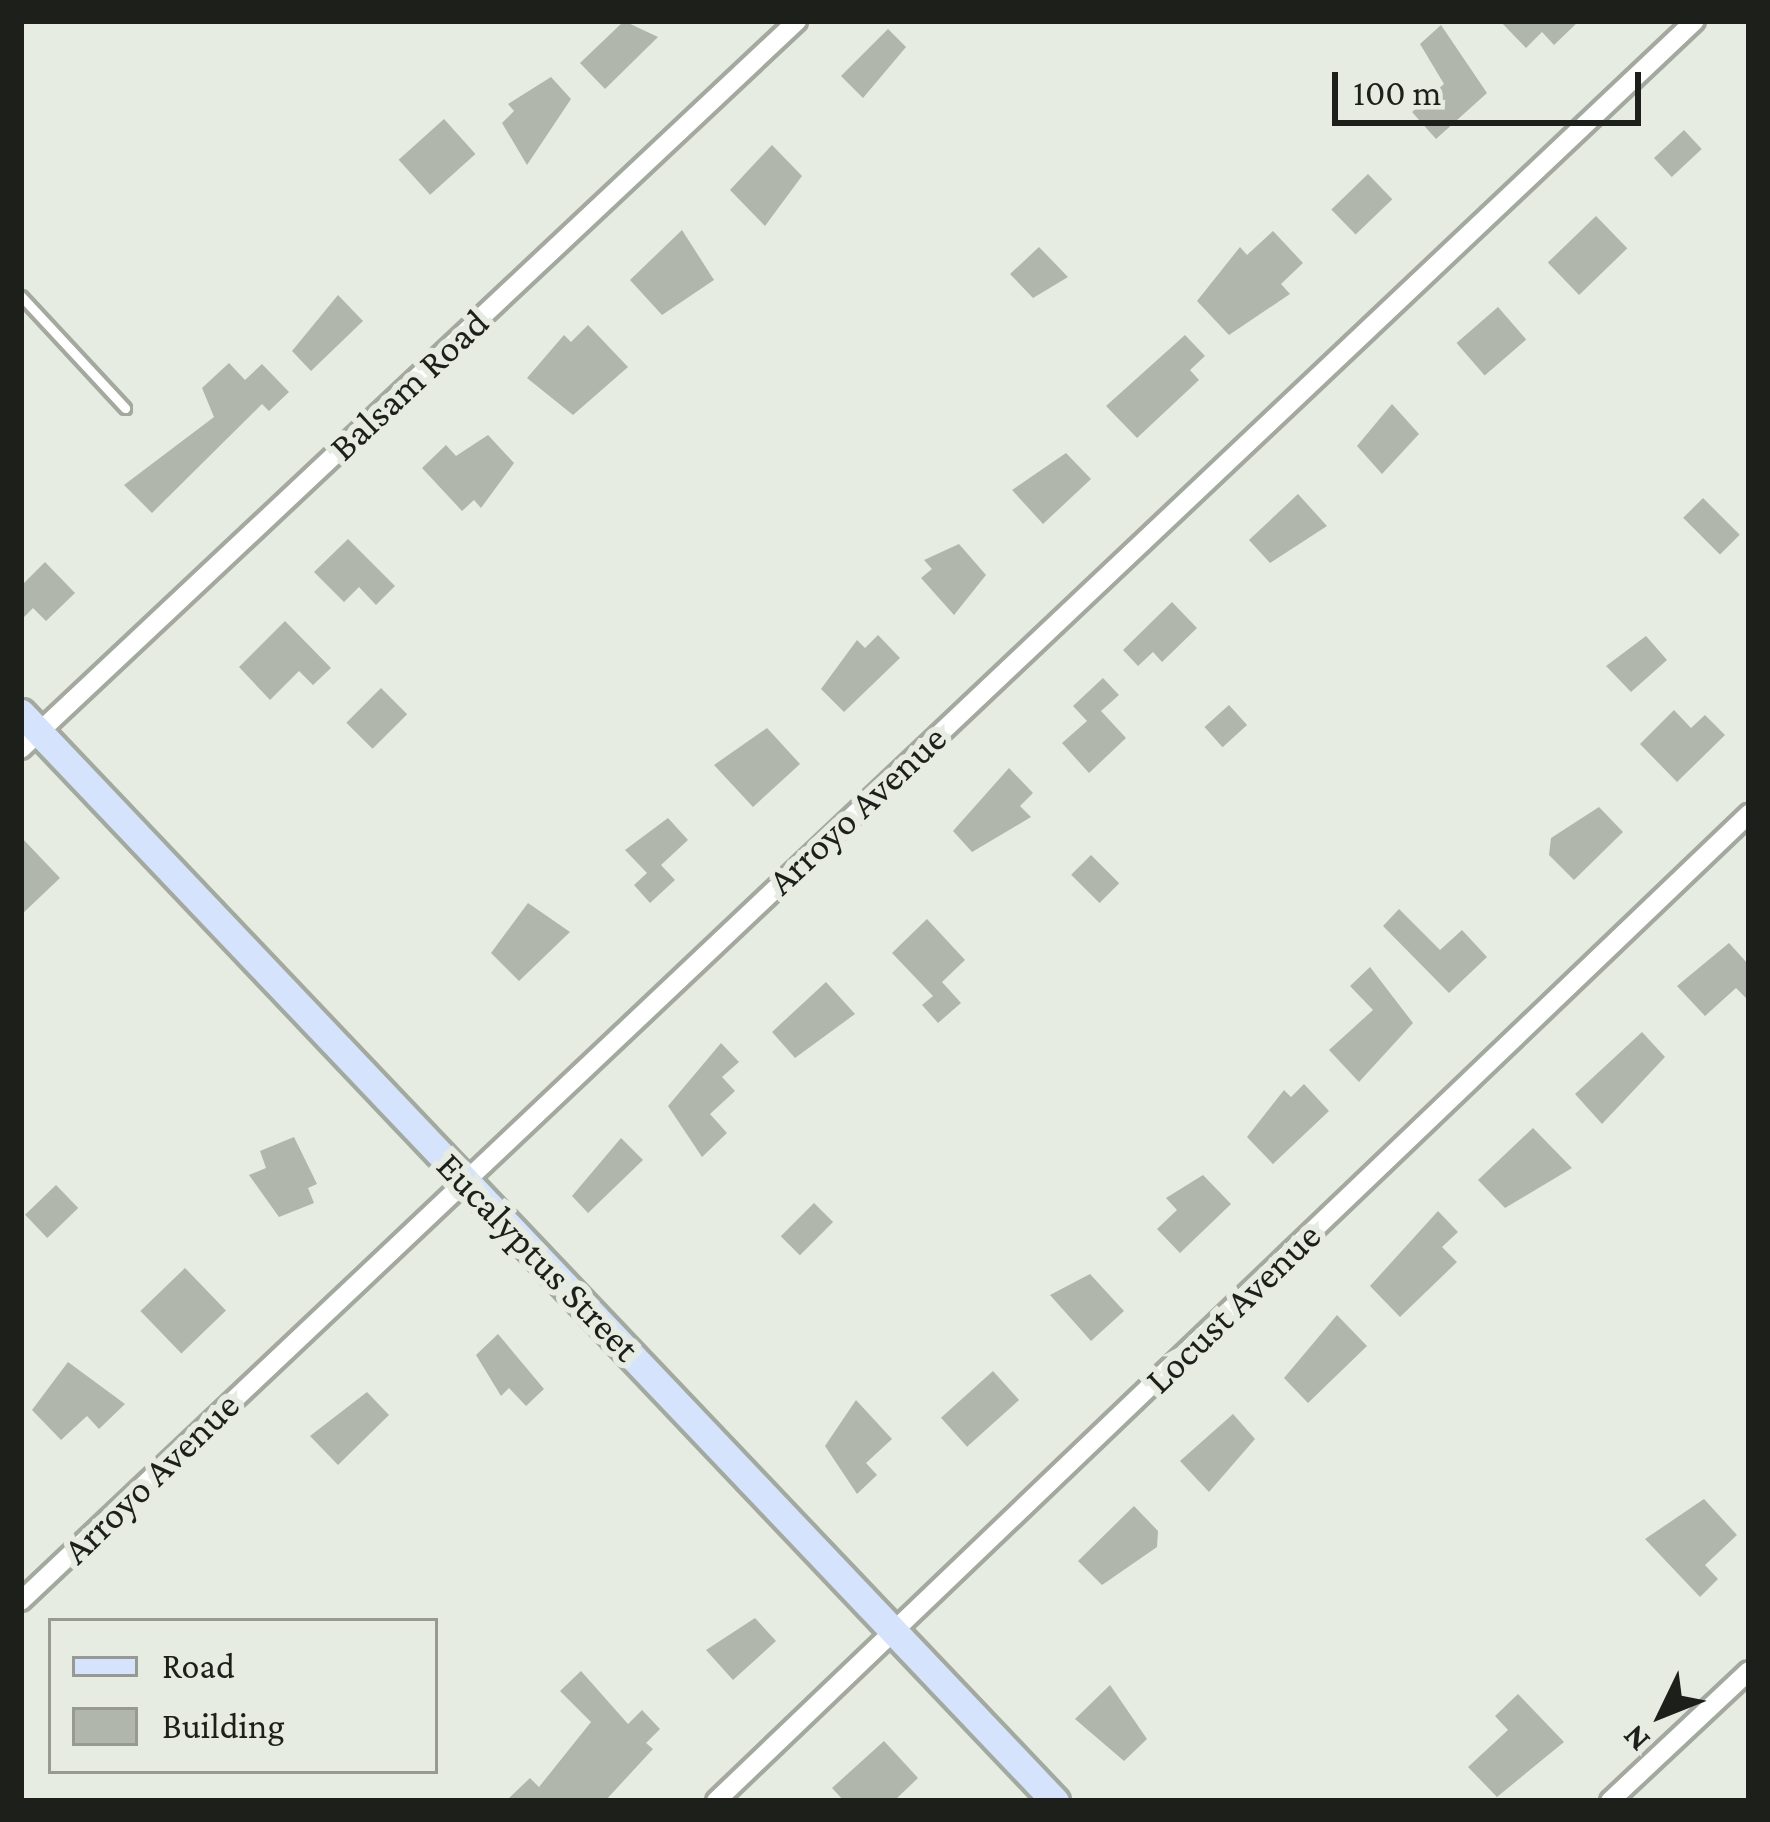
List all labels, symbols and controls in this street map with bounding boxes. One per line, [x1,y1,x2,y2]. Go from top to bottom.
scale bar [1338,48,1647,122]
text: 100 m [1353,73,1441,113]
street label: Balsam Road [320,299,498,471]
street label: Arroyo Avenue [758,715,956,905]
street label: Eucalyptus Street [427,1143,649,1371]
street label: Locust Avenue [1135,1213,1331,1403]
street label: Arroyo Avenue [53,1382,249,1574]
legend [48,1618,438,1774]
text: Road [162,1646,235,1686]
north arrow [1602,1654,1722,1774]
text: Building [162,1706,285,1746]
text: N [1614,1718,1657,1760]

